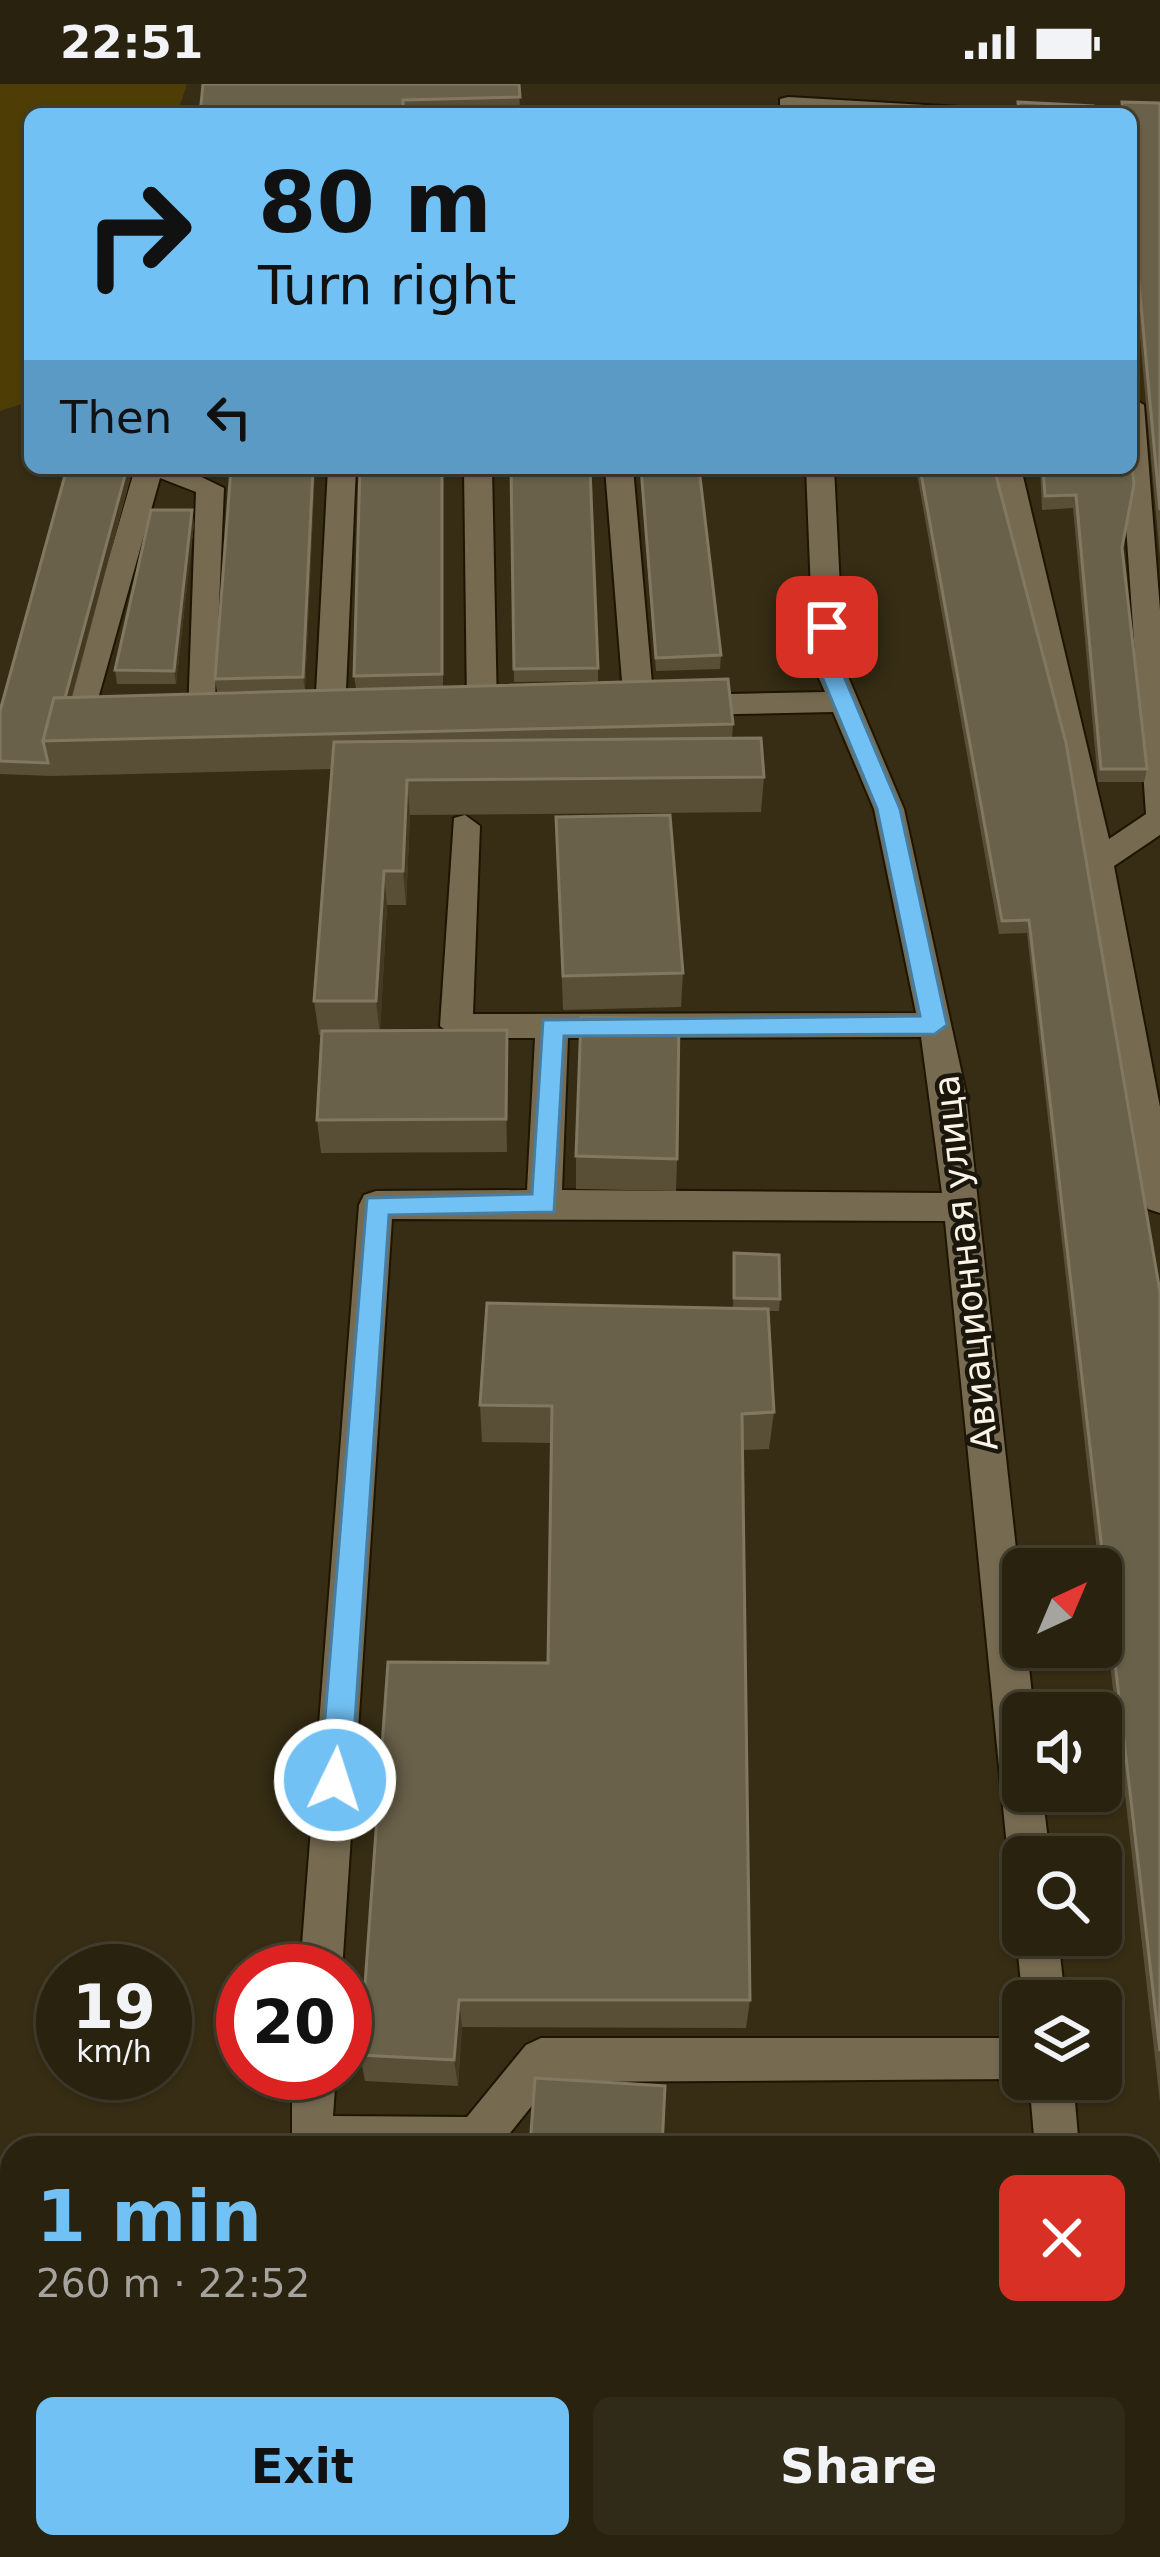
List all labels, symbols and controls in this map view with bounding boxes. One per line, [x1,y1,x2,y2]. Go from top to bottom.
text: 22:51 [60,16,203,69]
text: 80 m [258,154,492,252]
icon: right [60,156,216,312]
text: Turn right [258,254,517,317]
icon: left [196,384,262,450]
text: Then [60,391,172,444]
pin [776,576,878,678]
icon: arrive [794,594,860,660]
street label: Авиационная улица [925,1073,1006,1453]
north arrow [1002,1548,1122,1668]
map controls [1002,1548,1122,2100]
button: sound [1002,1692,1122,1812]
position arrow [272,1717,398,1843]
button: search [1002,1836,1122,1956]
speed limit sign: 20 [216,1944,372,2100]
text: 19 [72,1972,156,2042]
button: layers [1002,1980,1122,2100]
text: km/h [76,2034,152,2069]
text: 1 min [36,2174,262,2258]
button: close [999,2175,1125,2301]
text: 260 m · 22:52 [36,2261,310,2306]
button: Exit [36,2397,569,2535]
button: Share [593,2397,1125,2535]

